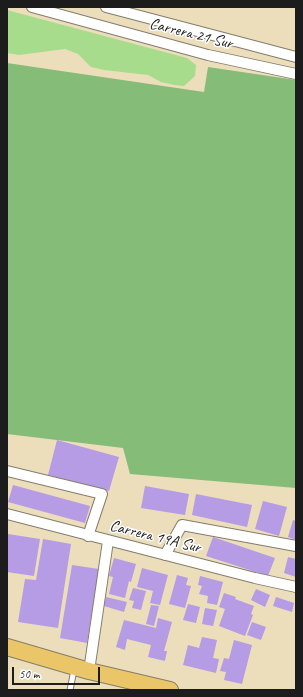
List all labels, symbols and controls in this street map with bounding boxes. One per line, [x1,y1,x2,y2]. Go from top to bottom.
street label: Carrera 21 Sur [148,14,234,54]
street label: Carrera 19A Sur [108,516,202,558]
scale bar [14,659,102,685]
text: 50 m [19,666,39,682]

